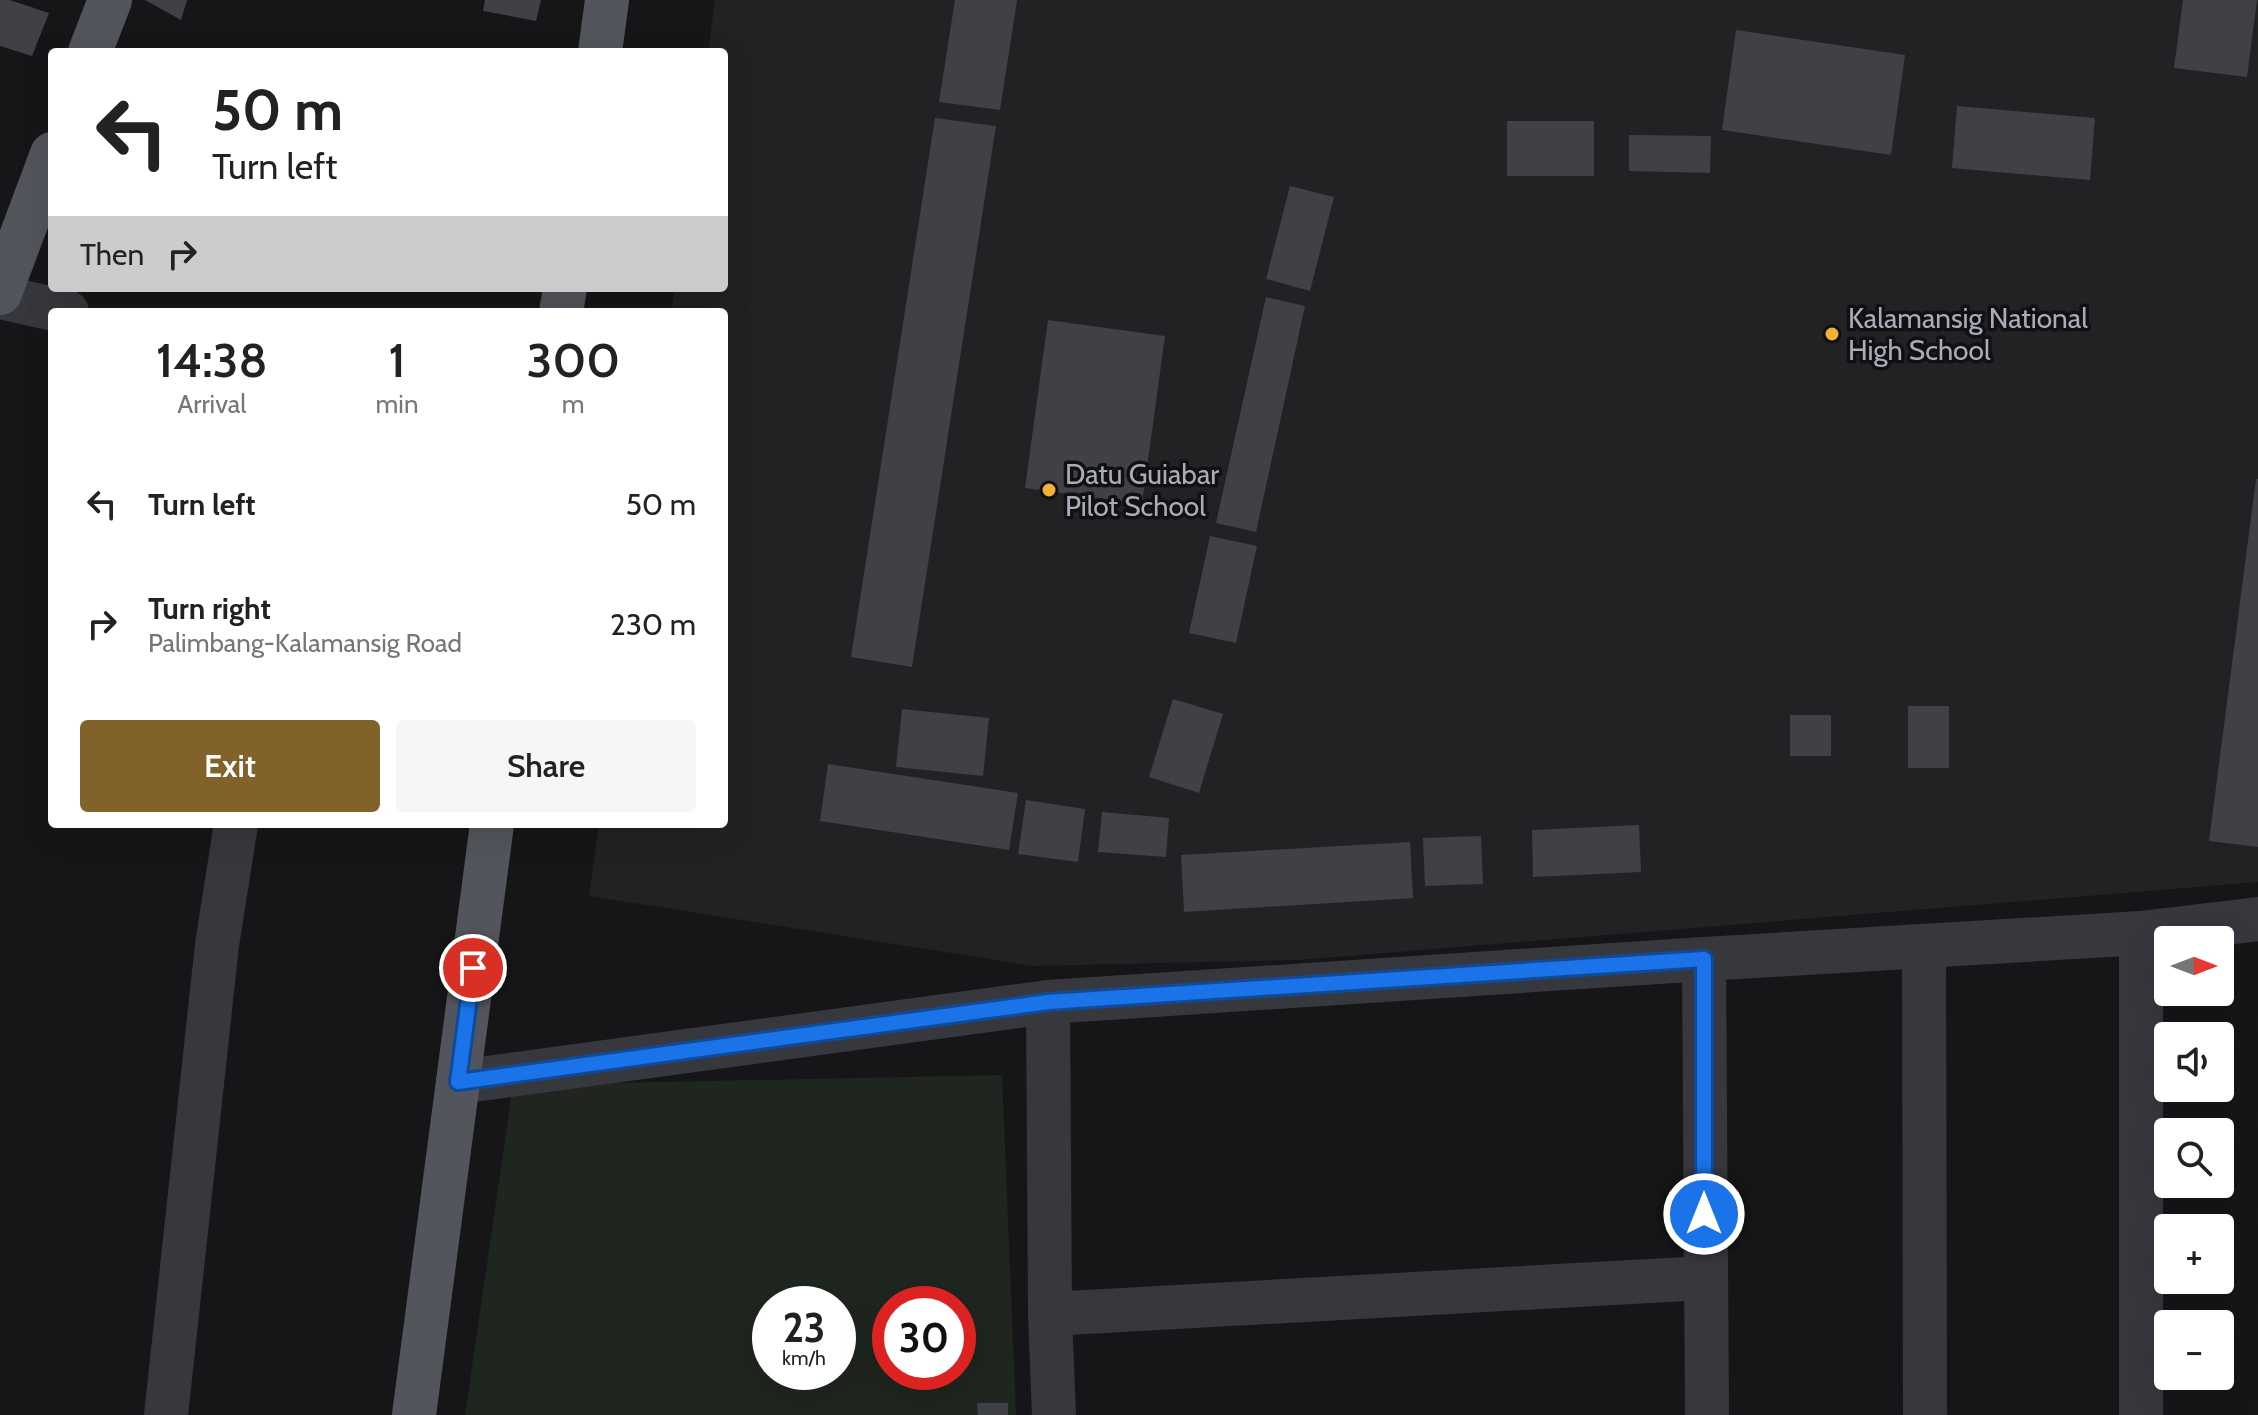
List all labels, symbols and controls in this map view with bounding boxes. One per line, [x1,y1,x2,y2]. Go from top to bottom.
text: 50 m [212,76,343,144]
icon: left [80,80,184,184]
text: Turn left [212,144,337,188]
icon: right [160,232,204,276]
text: Then [80,236,144,273]
place label: Kalamansig National High School [1848,301,2088,367]
marker: Kalamansig National High School [1823,325,1841,343]
text: 14:38 [156,331,267,389]
text: 1 [389,331,405,389]
text: 300 [527,331,620,389]
text: Arrival [177,388,246,420]
text: min [376,388,418,420]
text: m [562,388,585,420]
place label: Datu Guiabar Pilot School [1065,457,1219,523]
marker: Datu Guiabar Pilot School [1040,481,1058,499]
icon: left [80,482,124,526]
text: Turn left [148,486,256,523]
text: 50 m [626,486,696,523]
text: Turn right [148,590,271,627]
icon: right [80,602,124,646]
text: 230 m [610,606,696,643]
text: Palimbang-Kalamansig Road [148,627,462,659]
button: Exit [80,720,380,812]
button: Share [396,720,696,812]
north arrow [2154,926,2234,1006]
map controls [2154,926,2234,1390]
pin [439,934,507,1002]
icon: arrive [451,946,495,990]
button: sound [2154,1022,2234,1102]
button: search [2154,1118,2234,1198]
position arrow [1662,1172,1746,1256]
button: + [2154,1214,2234,1294]
speed limit sign: 30 [872,1286,976,1390]
text: 23 [783,1303,825,1352]
button: − [2154,1310,2234,1390]
text: km/h [782,1346,826,1370]

